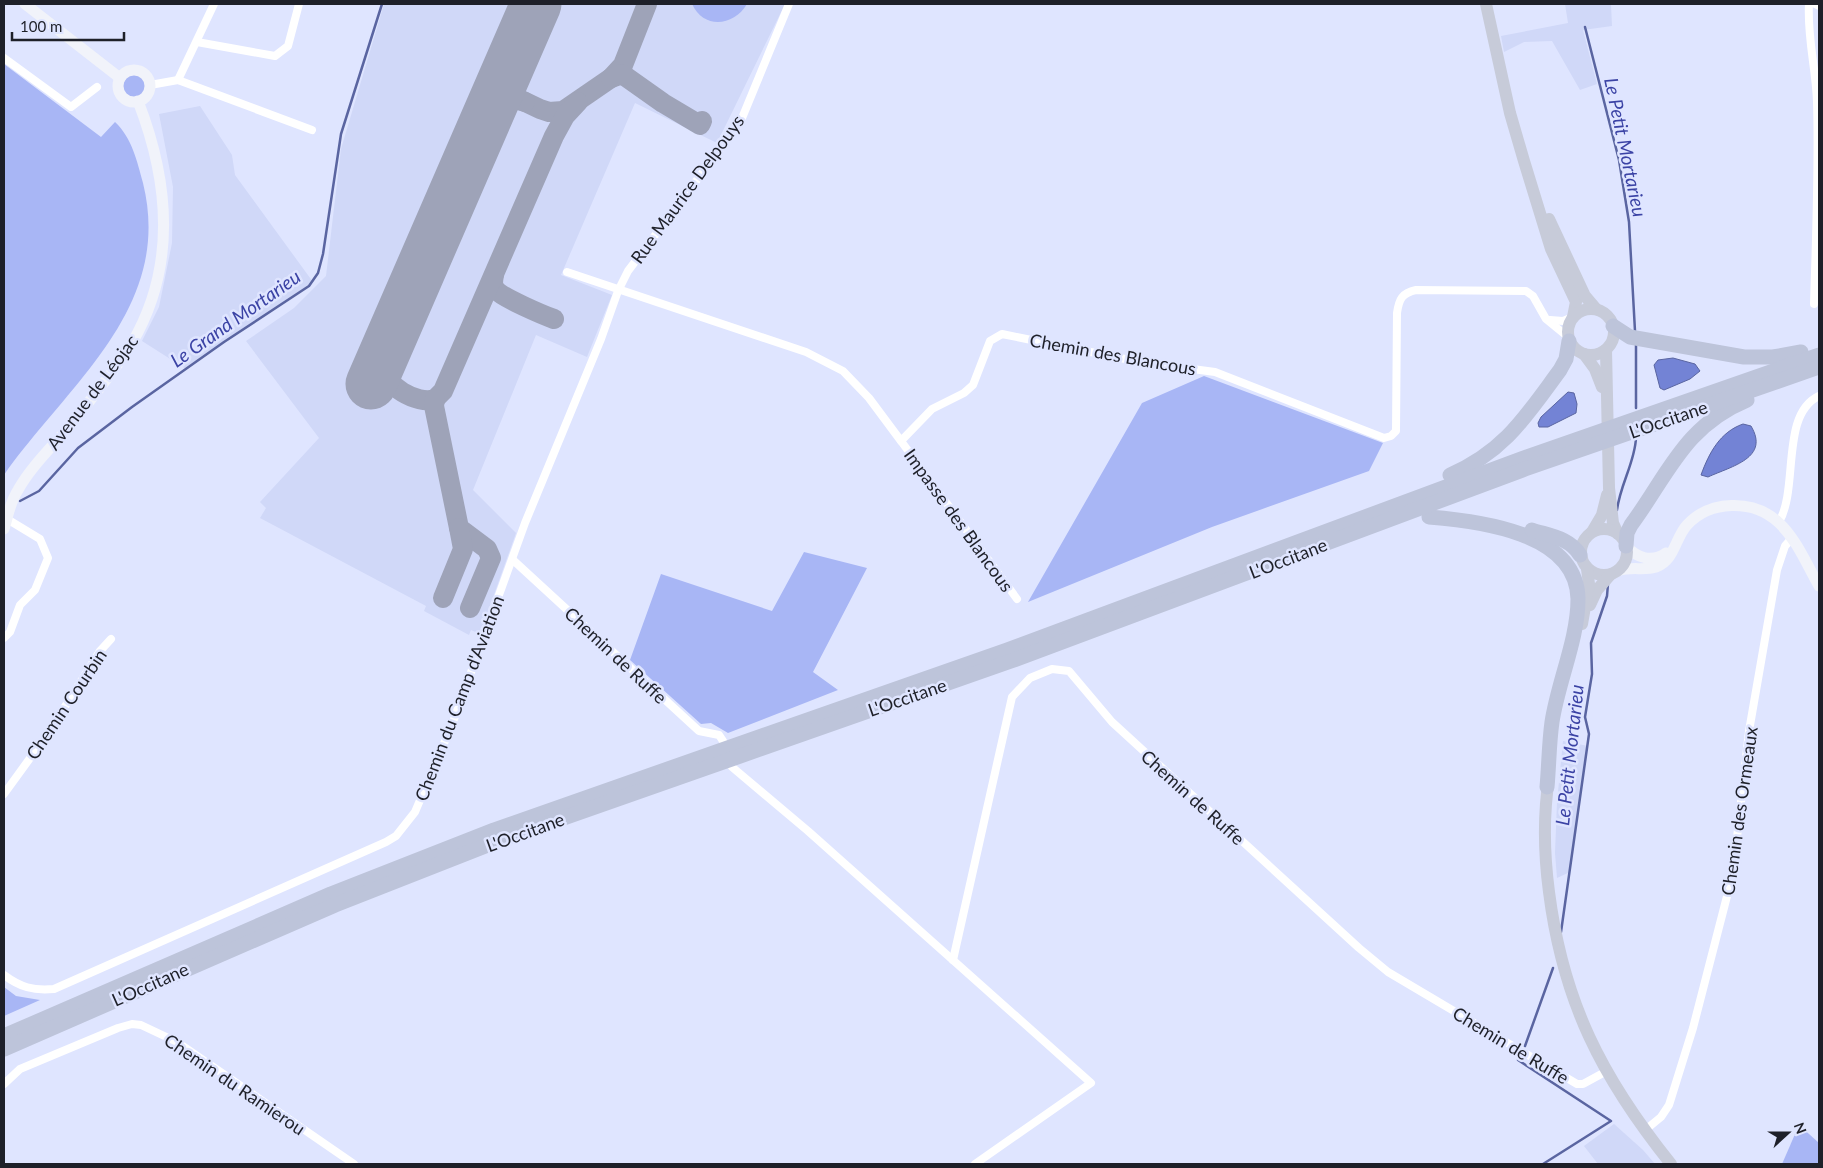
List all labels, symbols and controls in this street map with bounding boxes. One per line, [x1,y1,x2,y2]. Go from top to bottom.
scale bar [12,10,125,42]
text: 100 m [20,17,62,35]
water label: Le Petit Mortarieu [1600,75,1652,219]
street label: Rue Maurice Delpouys [626,110,748,268]
water label: Le Grand Mortarieu [165,265,305,371]
street label: Chemin des Blancous [1028,329,1198,379]
street label: Avenue de Léojac [42,330,143,454]
street label: L'Occitane [1626,395,1710,443]
street label: Impasse des Blancous [900,444,1018,596]
street label: L'Occitane [1246,533,1330,583]
street label: Chemin du Camp d'Aviation [410,592,508,804]
street label: Chemin de Ruffe [560,602,672,708]
street label: Chemin Courbin [21,645,111,763]
street label: L'Occitane [865,673,949,721]
water label: Le Petit Mortarieu [1550,683,1588,827]
street label: Chemin des Ormeaux [1716,725,1762,897]
street label: Chemin de Ruffe [1137,745,1249,849]
street label: L'Occitane [483,808,567,856]
street label: L'Occitane [108,957,192,1011]
street label: Chemin de Ruffe [1449,1002,1573,1088]
street label: Chemin du Ramierou [160,1029,310,1139]
north arrow [1763,1108,1813,1158]
text: N [1791,1120,1810,1136]

